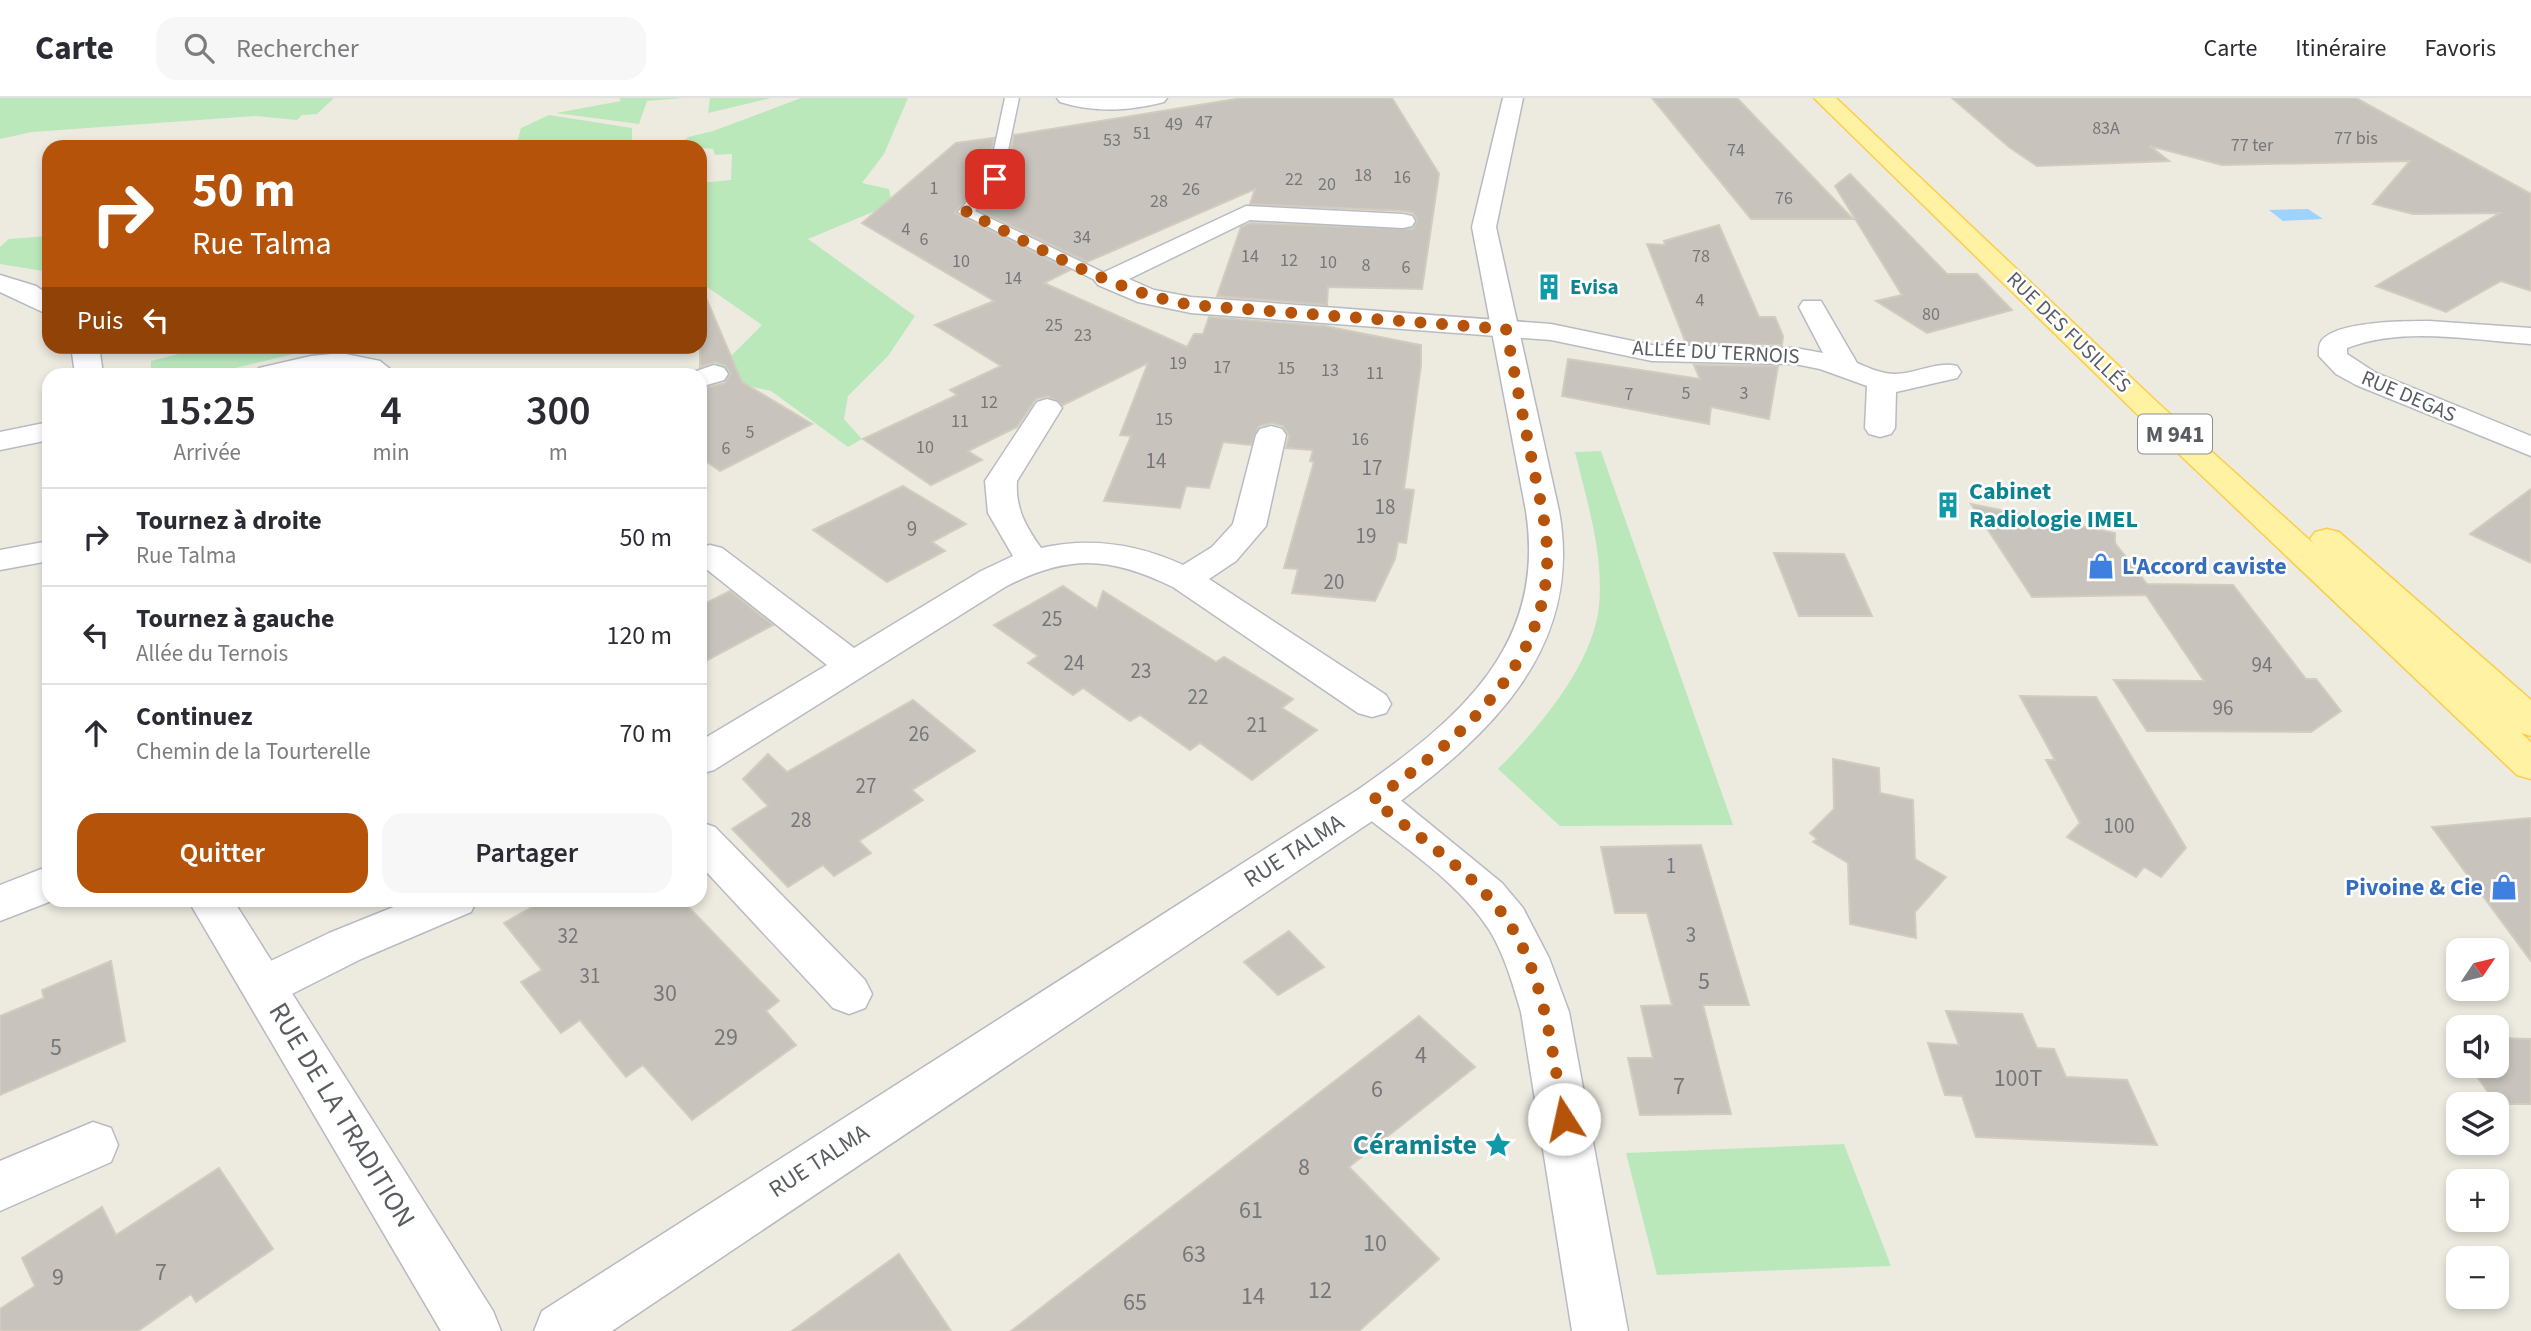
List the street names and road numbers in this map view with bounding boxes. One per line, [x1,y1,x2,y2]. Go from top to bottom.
street label: RUE DES FUSILLÉS [2000,264,2138,400]
street label: ALLÉE DU TERNOIS [1632,333,1800,371]
street label: RUE DEGAS [2357,363,2461,429]
road number: M 941 [2138,414,2212,454]
street label: RUE TALMA [1237,805,1351,897]
street label: RUE DE LA TRADITION [259,995,425,1235]
street label: RUE TALMA [762,1115,876,1207]

